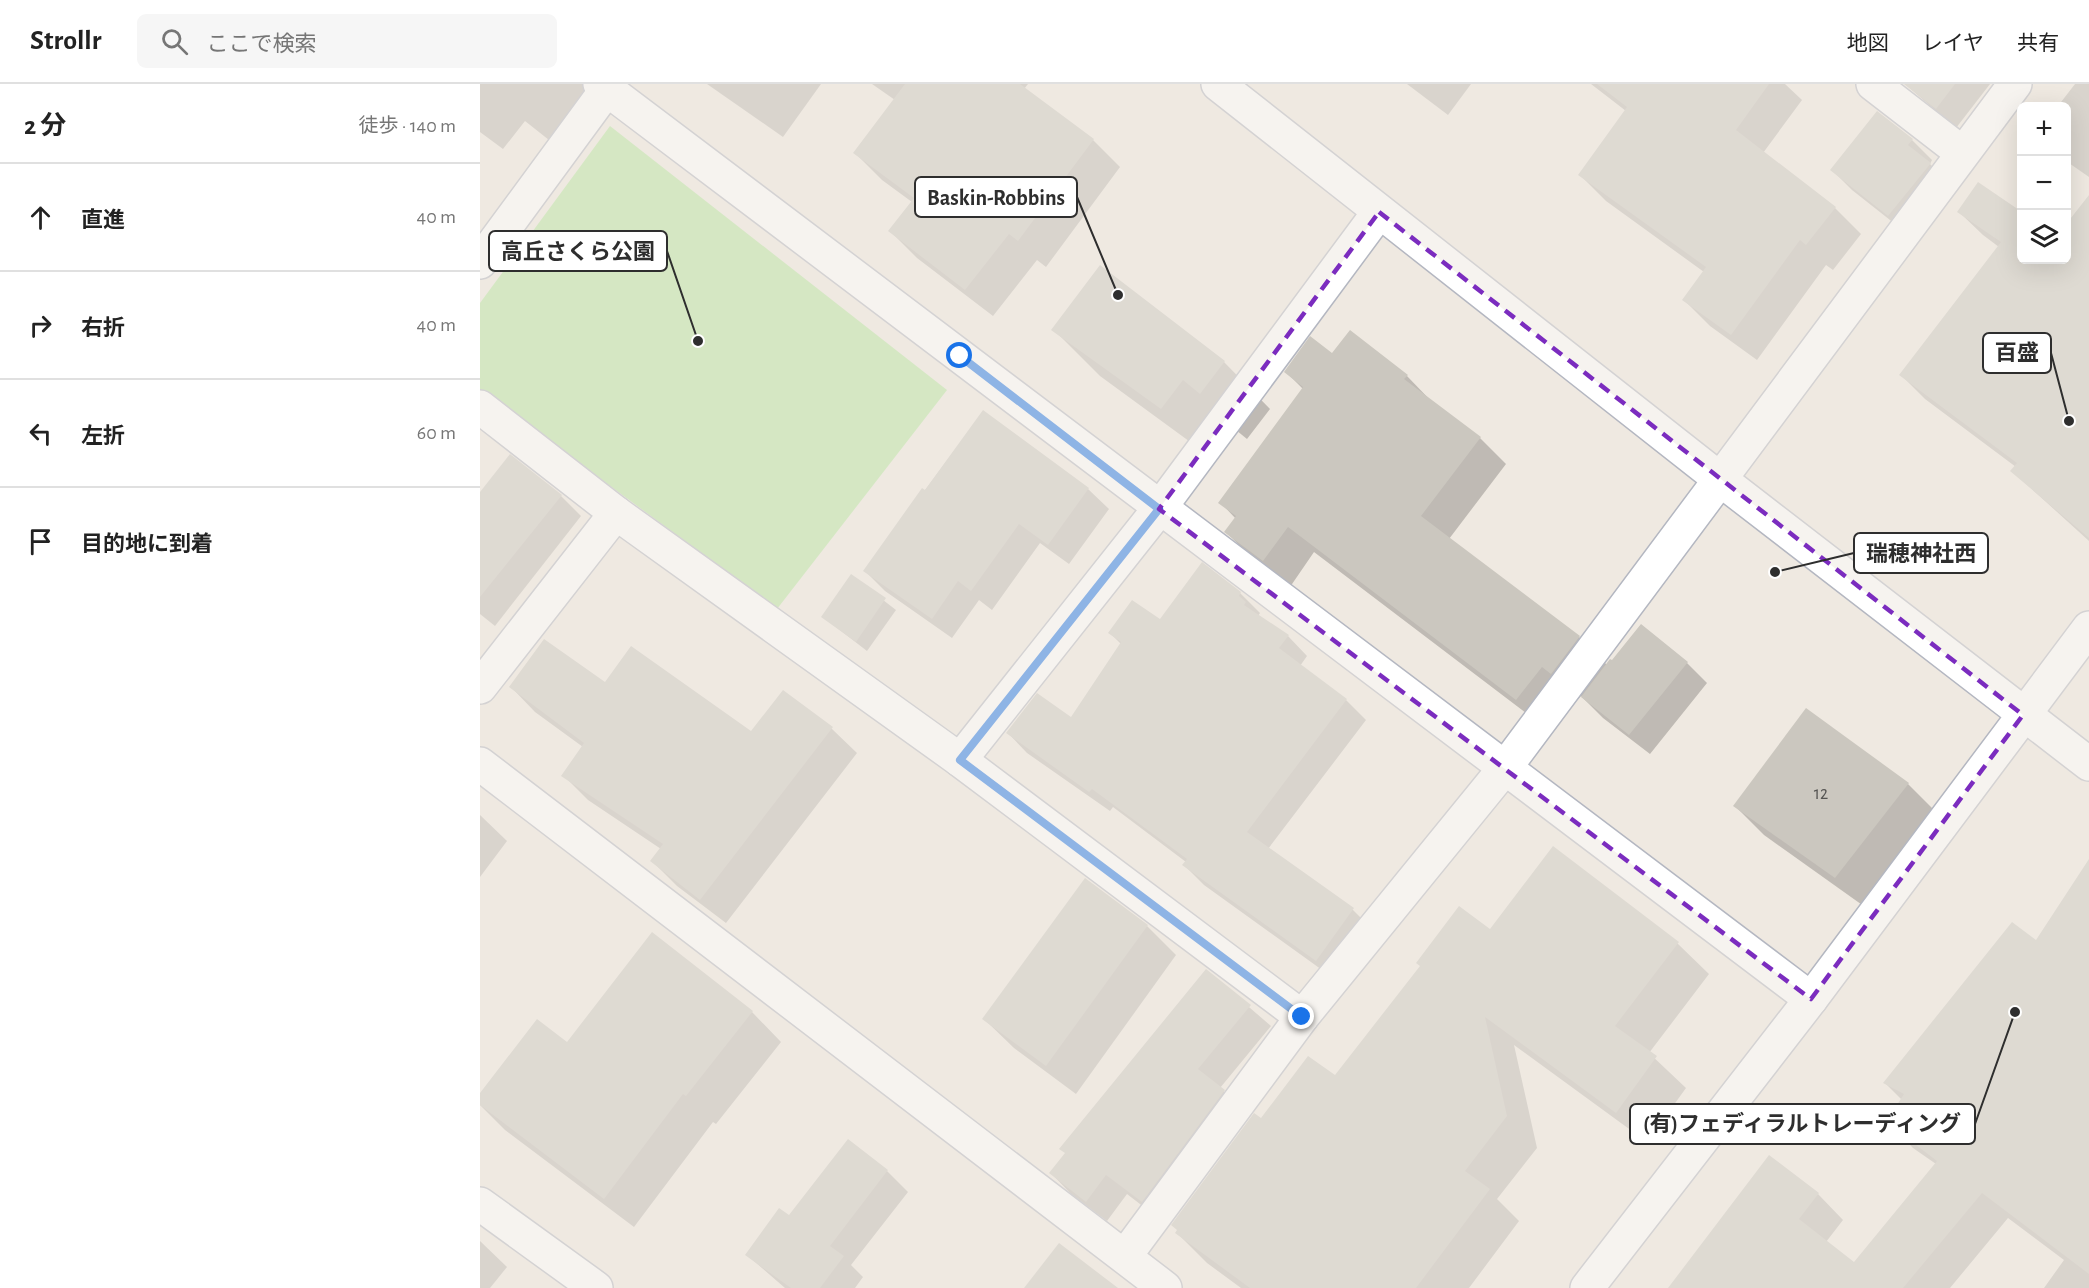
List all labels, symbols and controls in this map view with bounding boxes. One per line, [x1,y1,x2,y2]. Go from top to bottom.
search box [137,14,557,68]
icon: search [158,25,191,58]
text: Strollr [30,27,101,55]
text: ここで検索 [206,33,316,55]
text: 地図 [1847,33,1889,54]
text: レイヤ [1922,33,1984,54]
text: 共有 [2017,33,2059,54]
map controls [2017,102,2071,264]
button: + [2017,102,2071,156]
text: 2 分 [24,113,66,139]
text: 徒歩 · 140 m [358,116,456,136]
button: − [2017,156,2071,210]
callout: Baskin-Robbins [915,177,1077,217]
text: Baskin-Robbins [927,187,1065,209]
icon: ahead [24,201,57,234]
text: 40 m [417,207,456,227]
text: 直進 [81,209,125,231]
button: layers [2017,210,2071,264]
callout: 高丘さくら公園 [489,231,667,271]
text: 高丘さくら公園 [501,240,655,263]
icon: right [24,309,57,342]
text: 40 m [417,315,456,335]
text: 右折 [81,317,125,339]
callout: 百盛 [1983,333,2051,373]
text: 百盛 [1995,341,2039,364]
route start [946,342,972,368]
icon: left [24,417,57,450]
text: 60 m [417,423,456,443]
text: 左折 [81,425,125,447]
icon: arrive [24,525,57,558]
text: 目的地に到着 [81,533,213,555]
callout: 瑞穂神社西 [1854,533,1988,573]
text: 瑞穂神社西 [1866,542,1976,565]
house number: 12 [1814,785,1828,803]
route end [1288,1003,1314,1029]
callout: (有)フェディラルトレーディング [1630,1104,1975,1144]
text: (有)フェディラルトレーディング [1643,1111,1961,1135]

